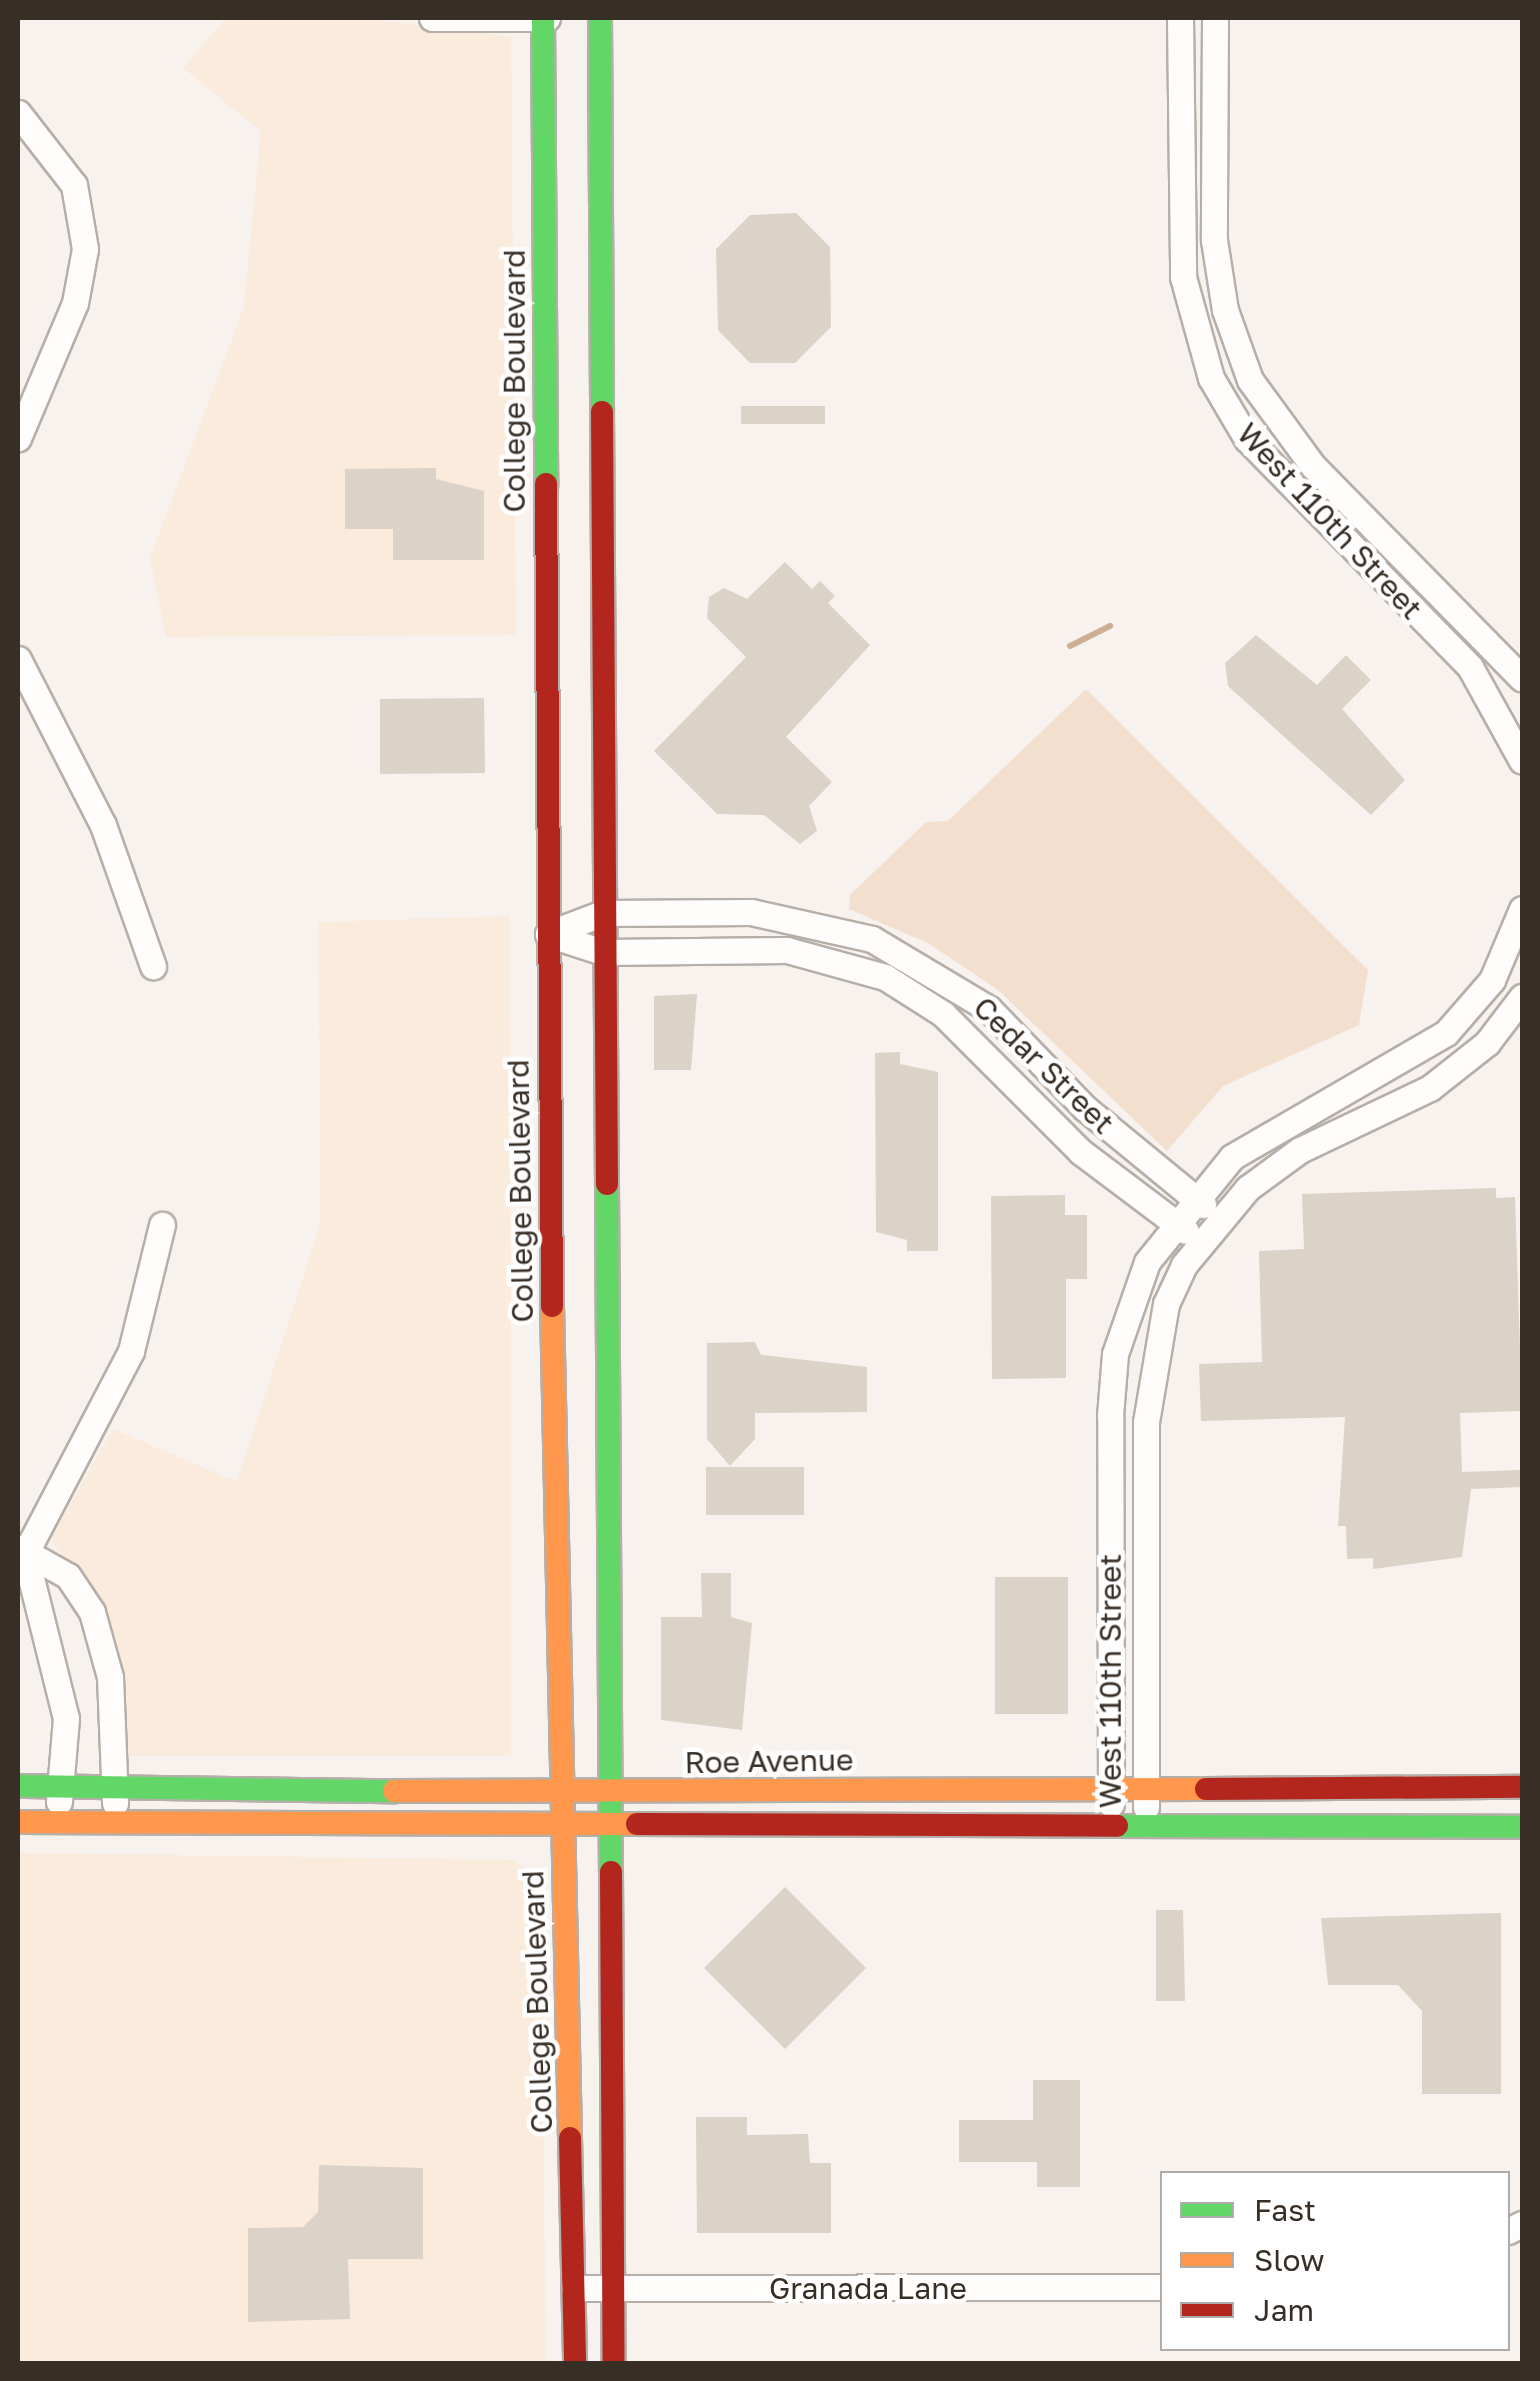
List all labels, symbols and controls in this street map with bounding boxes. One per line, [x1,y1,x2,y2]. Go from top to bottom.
street label: College Boulevard [496,249,532,513]
street label: West 110th Street [1230,416,1430,626]
street label: Cedar Street [966,989,1122,1141]
street label: College Boulevard [500,1059,540,1323]
street label: West 110th Street [1092,1554,1128,1808]
street label: Roe Avenue [684,1742,854,1780]
street label: College Boulevard [514,1870,560,2134]
legend [1160,2171,1510,2351]
text: Fast [1254,2192,1316,2228]
text: Slow [1254,2242,1325,2278]
street label: Granada Lane [769,2270,967,2306]
text: Jam [1254,2292,1314,2328]

